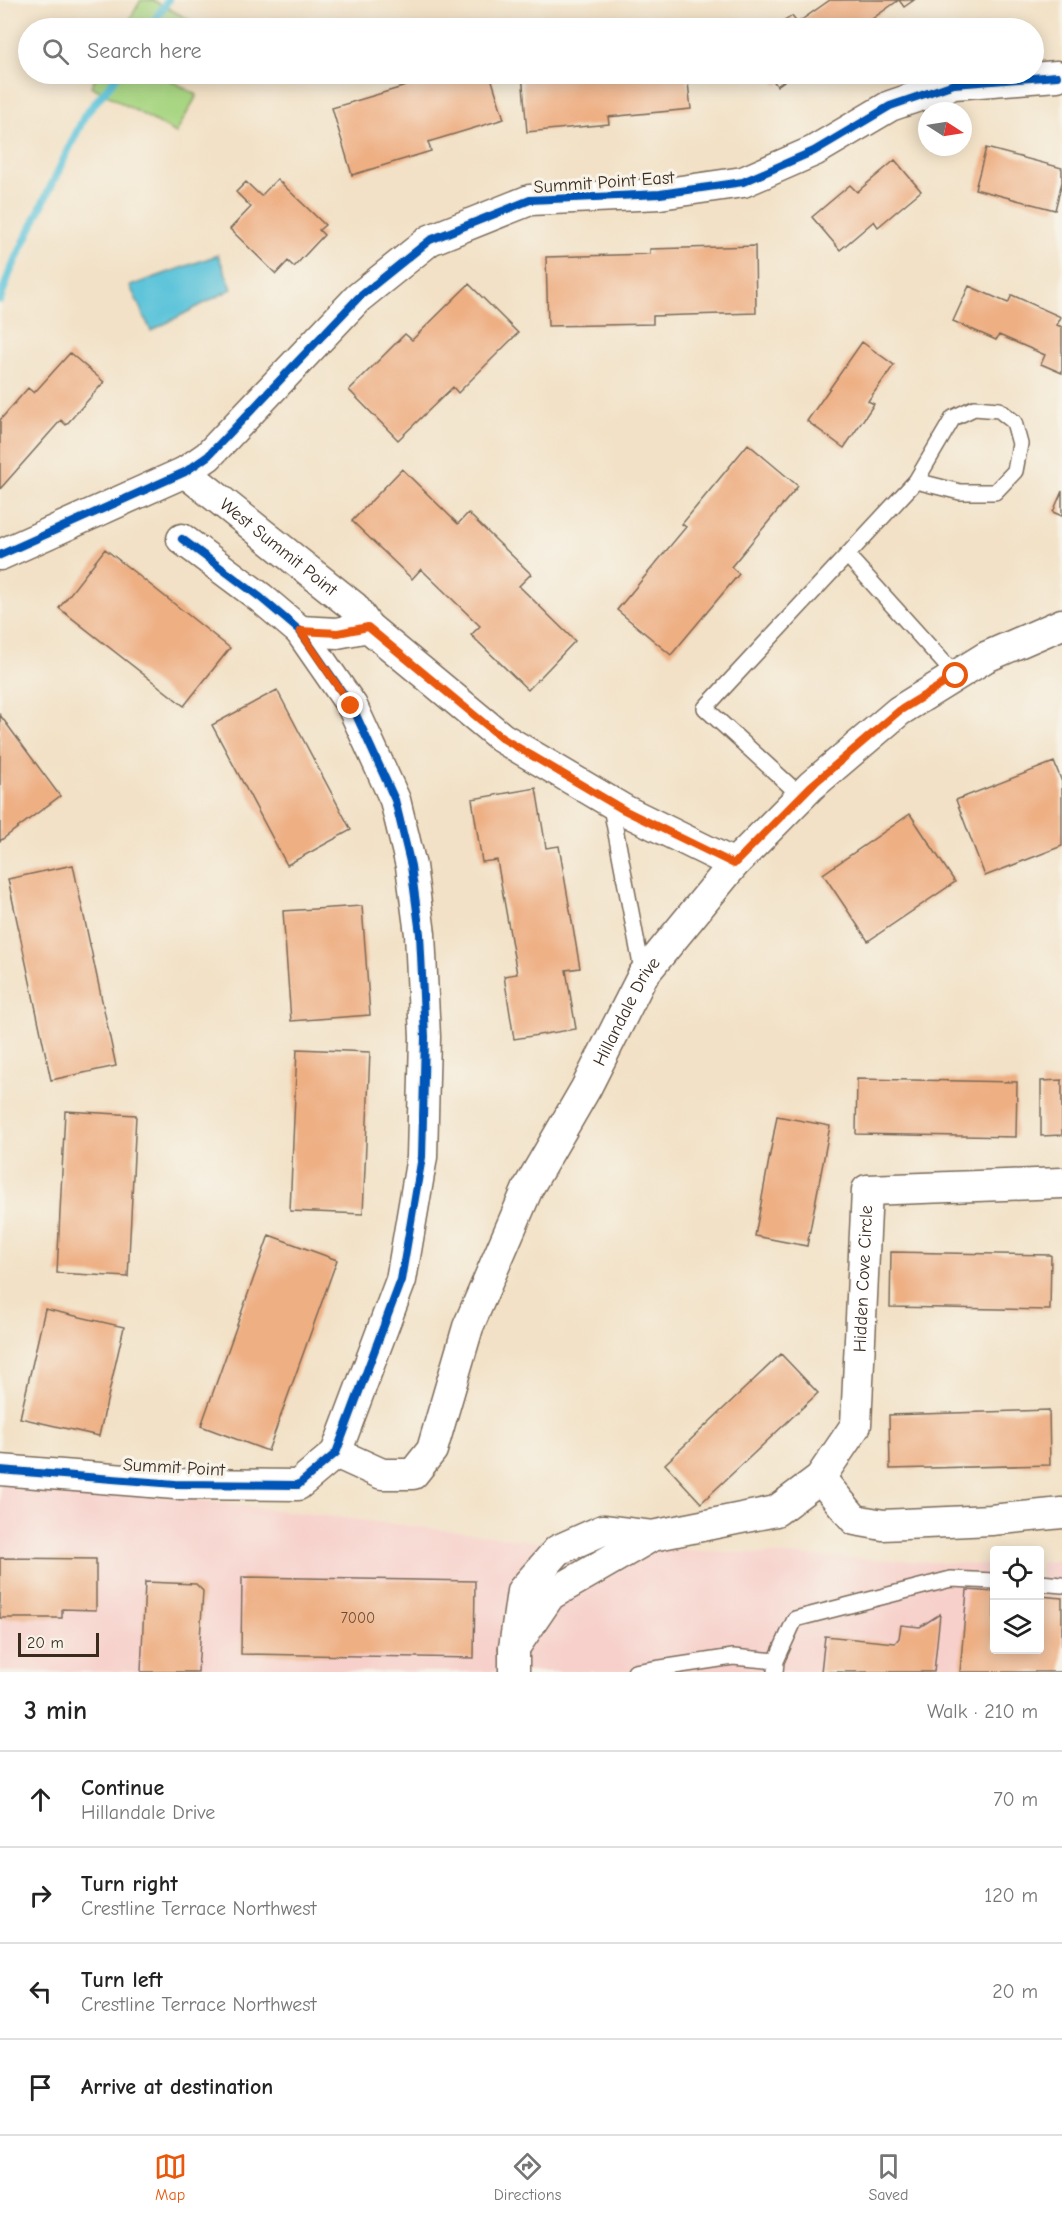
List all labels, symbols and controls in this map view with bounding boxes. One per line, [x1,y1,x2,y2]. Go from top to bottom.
search box [18,18,1044,84]
icon: search [39,35,72,68]
text: Search here [87,38,202,64]
north arrow [918,102,972,156]
street label: Summit Point East [533,167,676,198]
street label: West Summit Point [215,494,342,601]
route start [942,662,968,688]
route end [337,692,363,718]
street label: Hillandale Drive [589,953,665,1070]
street label: Hidden Cove Circle [849,1205,877,1353]
street label: Summit Point [122,1454,226,1481]
map controls [990,1546,1044,1654]
button: locate [990,1546,1044,1600]
button: layers [990,1600,1044,1654]
house number: 7000 [341,1609,375,1627]
scale bar [18,1630,99,1658]
text: 20 m [27,1634,64,1652]
text: 3 min [24,1696,87,1726]
text: Walk · 210 m [927,1700,1038,1723]
text: Continue [81,1775,164,1801]
icon: ahead [24,1783,57,1816]
text: 70 m [993,1788,1038,1811]
text: Hillandale Drive [81,1801,215,1824]
text: Turn right [81,1871,178,1897]
icon: right [24,1879,57,1912]
text: 120 m [984,1884,1038,1907]
text: Crestline Terrace Northwest [81,1897,316,1920]
text: Turn left [81,1967,163,1993]
icon: left [24,1975,57,2008]
text: 20 m [992,1980,1038,2003]
text: Crestline Terrace Northwest [81,1993,316,2016]
icon: arrive [24,2071,57,2104]
text: Arrive at destination [81,2074,273,2100]
tab: Map [154,2150,187,2204]
tab: Directions [494,2150,561,2204]
tab: Saved [868,2150,908,2204]

